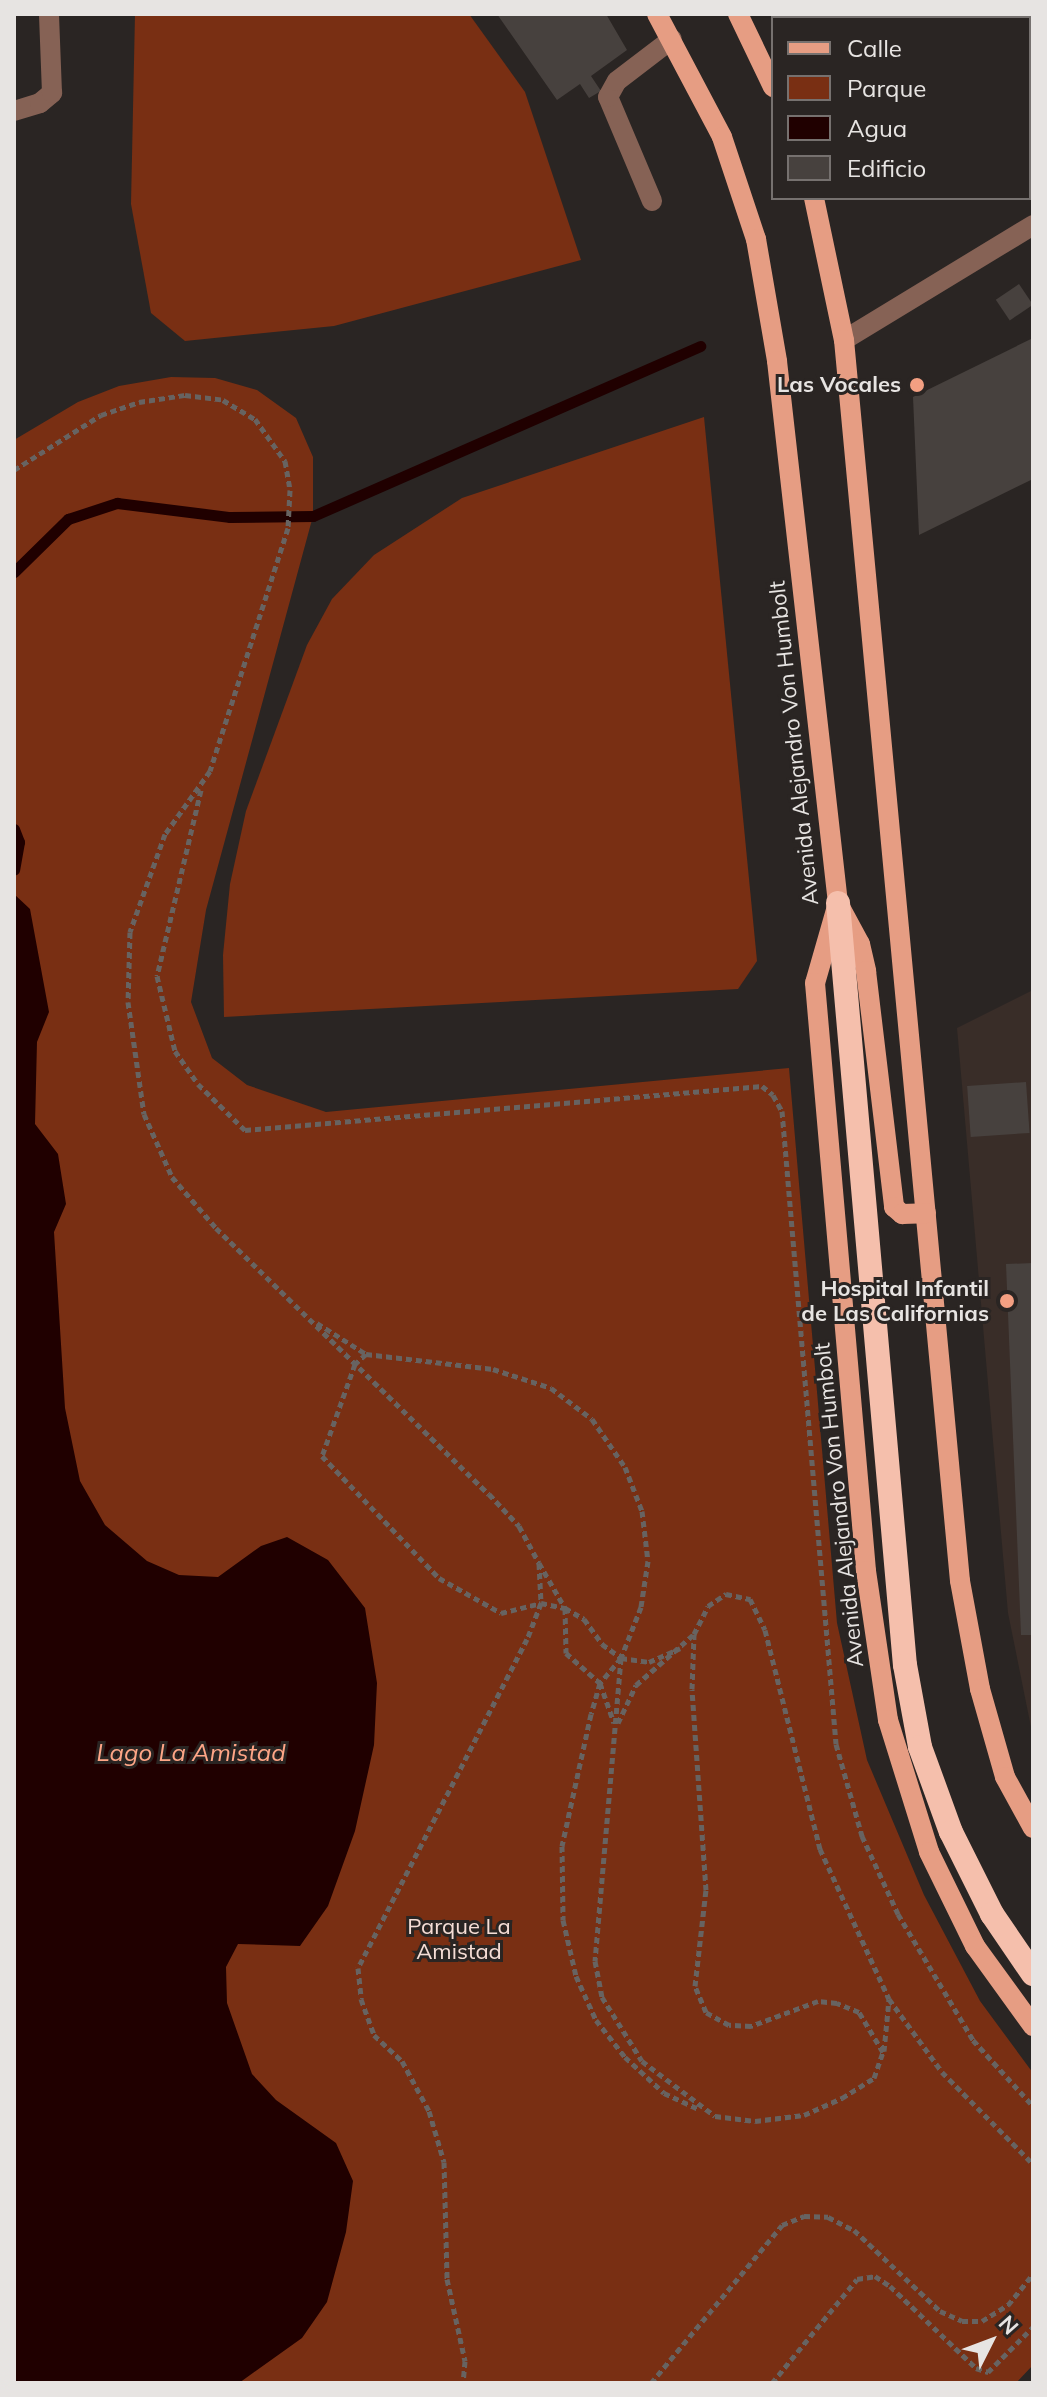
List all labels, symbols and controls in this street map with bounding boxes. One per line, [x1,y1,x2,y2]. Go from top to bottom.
legend [771,16,1031,200]
text: Calle [847,33,902,63]
text: Parque [847,73,926,103]
text: Agua [847,113,907,143]
text: Edificio [847,153,926,183]
place label: Las Vocales [777,372,901,398]
marker: Las Vocales [908,376,926,394]
street label: Avenida Alejandro Von Humbolt [764,579,824,907]
place label: Hospital Infantil de Las Californias [801,1275,989,1326]
marker: Hospital Infantil de Las Californias [996,1290,1018,1312]
street label: Avenida Alejandro Von Humbolt [809,1341,869,1669]
water label: Lago La Amistad [96,1739,286,1767]
park label: Parque La Amistad [407,1913,511,1964]
north arrow [951,2301,1031,2381]
text: N [993,2309,1025,2340]

